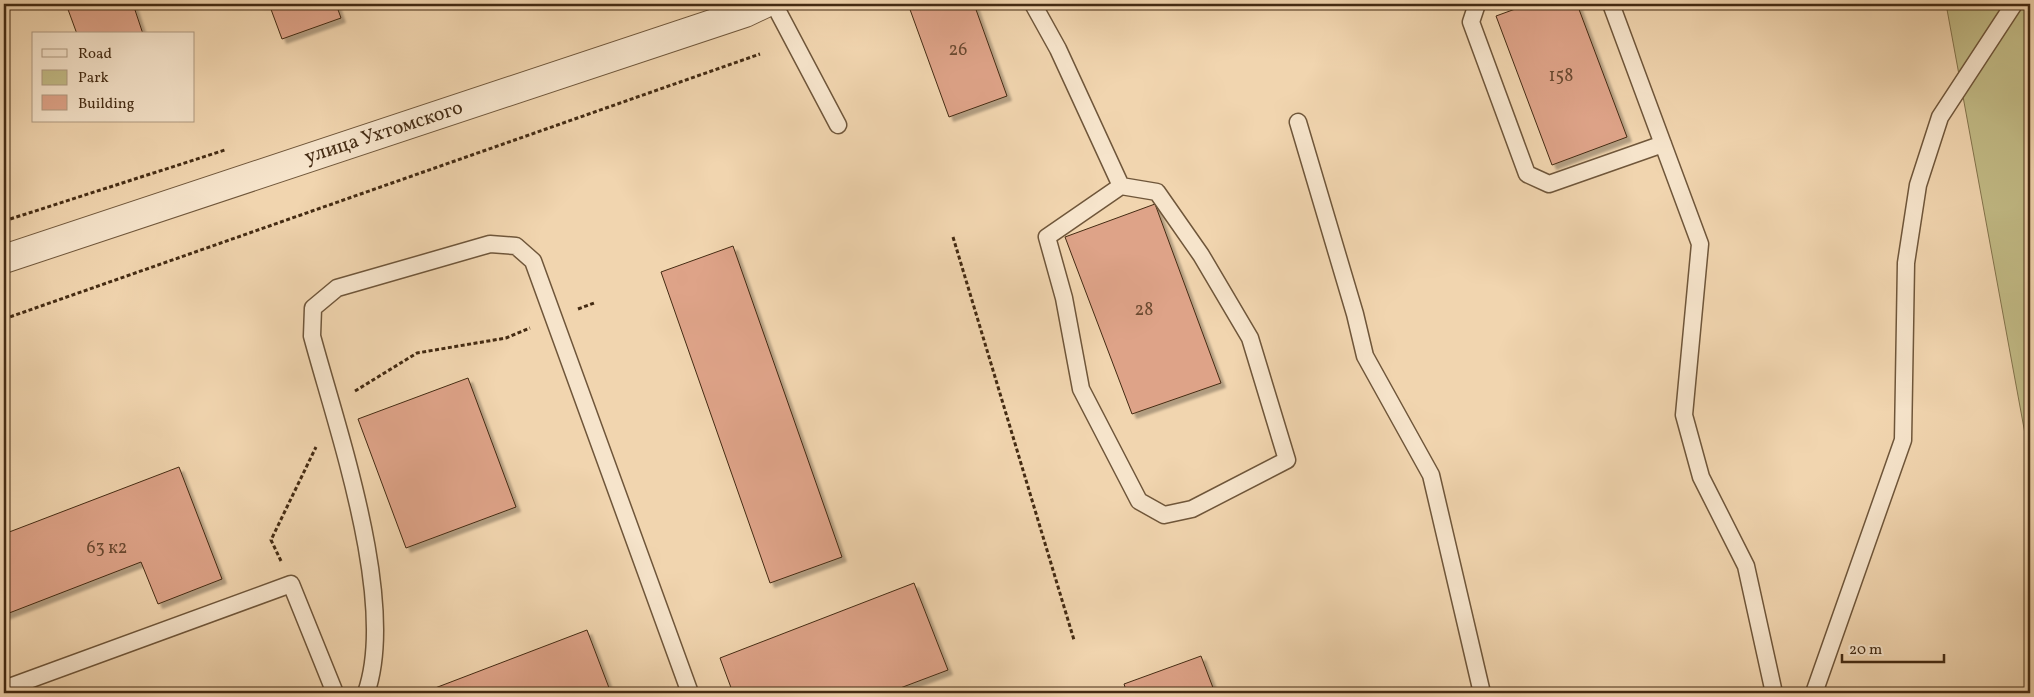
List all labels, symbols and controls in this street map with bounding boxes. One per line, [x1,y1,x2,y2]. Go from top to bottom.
legend [32,32,195,122]
house number: 26 [949,38,967,63]
text: Road [78,44,112,65]
house number: 158 [1549,64,1573,89]
text: Park [78,68,109,89]
text: Building [78,94,135,115]
street label: улица Ухтомского [301,94,467,172]
house number: 28 [1135,298,1153,323]
house number: 63 к2 [87,536,127,561]
scale bar [1842,632,1944,664]
text: 20 m [1849,640,1882,661]

